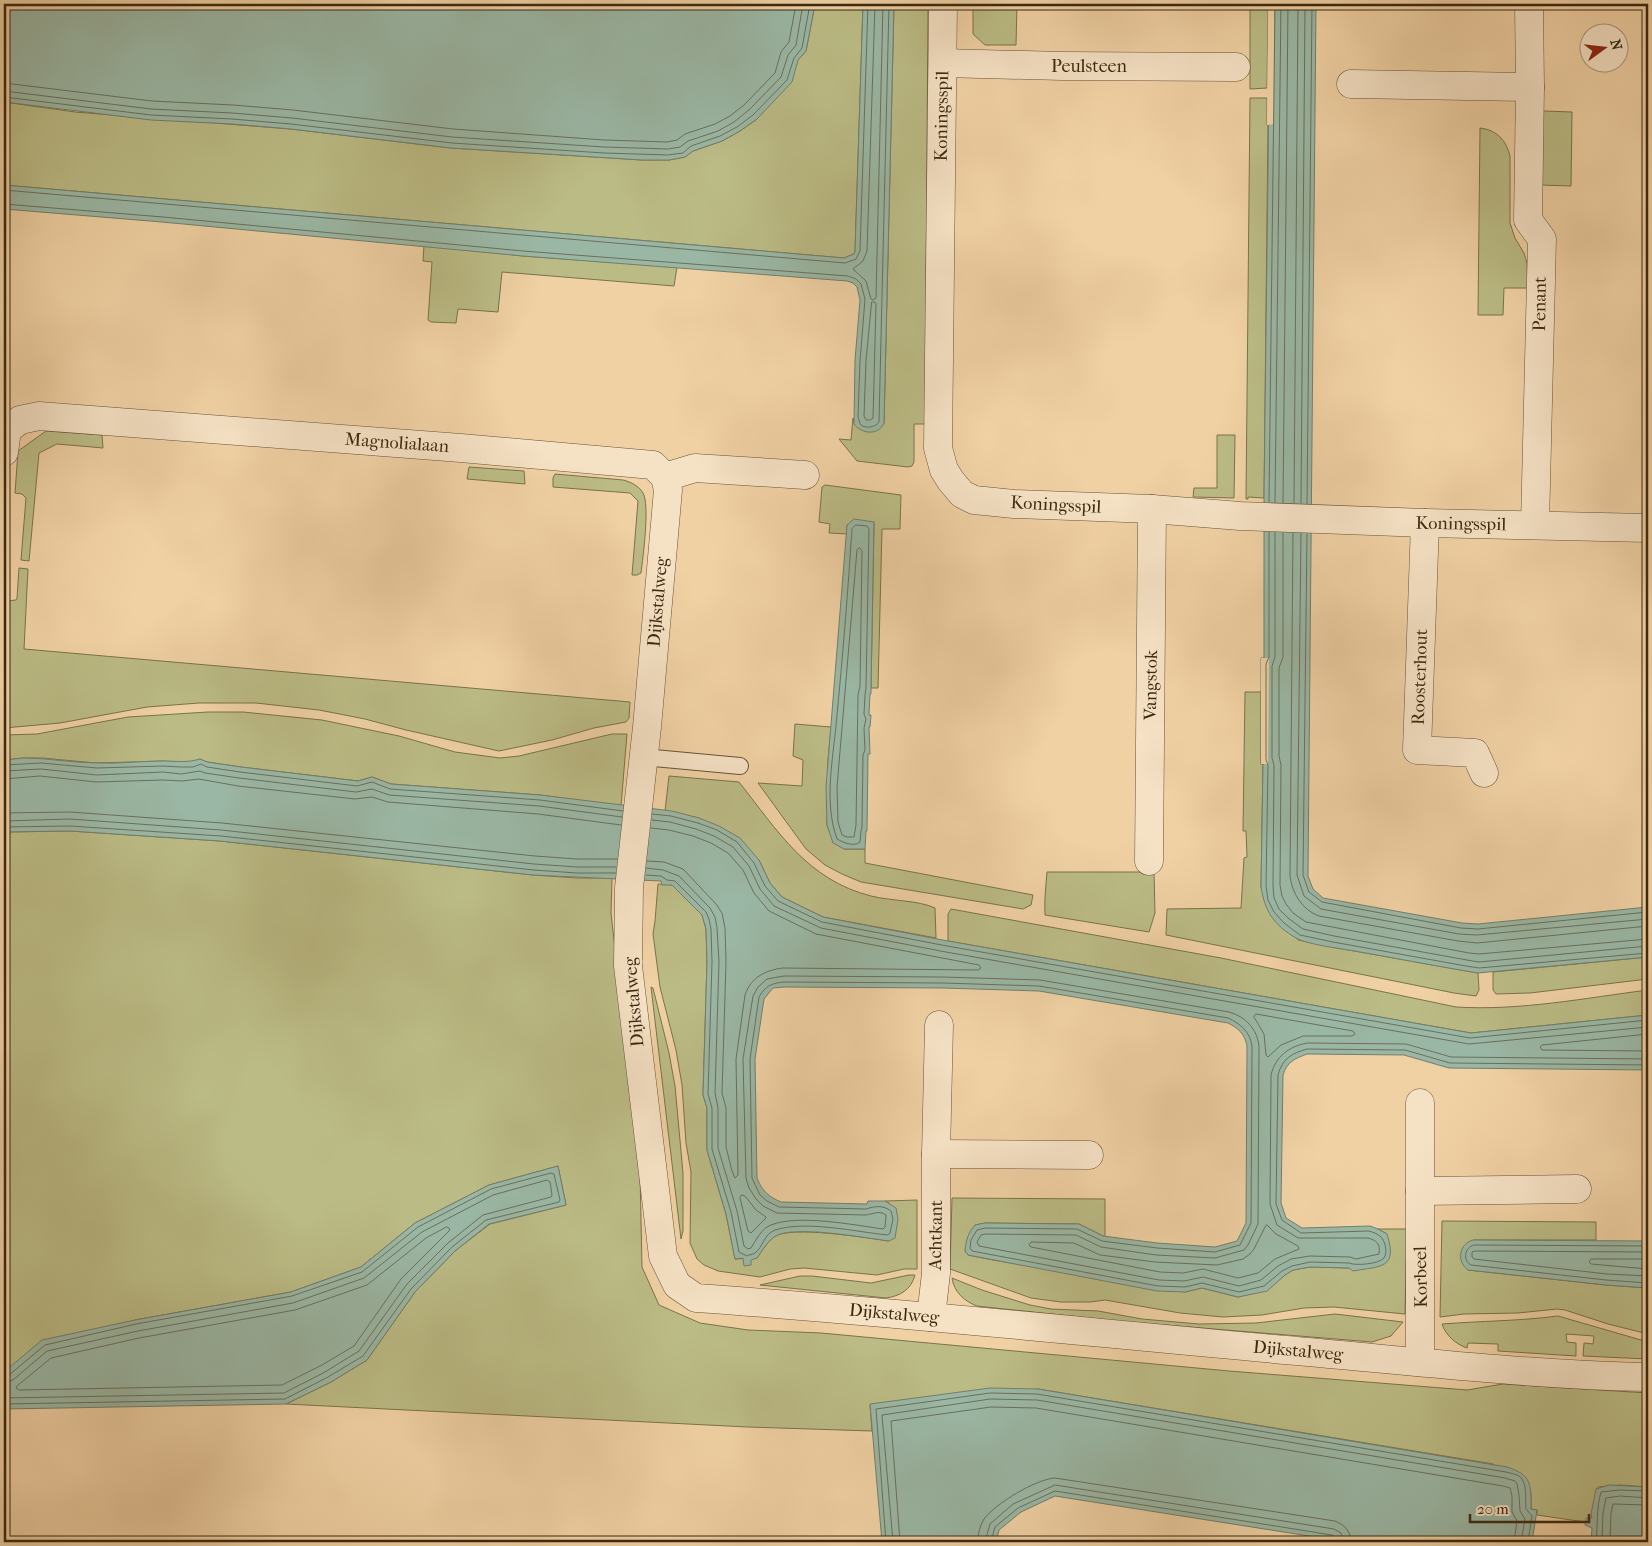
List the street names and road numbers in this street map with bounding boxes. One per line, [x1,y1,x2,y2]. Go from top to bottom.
street label: Peulsteen [1051,56,1127,77]
street label: Koningsspil [931,70,953,162]
street label: Penant [1529,276,1551,332]
street label: Magnolialaan [344,429,450,457]
street label: Koningsspil [1010,492,1102,518]
street label: Koningsspil [1415,513,1507,535]
street label: Dijkstalweg [644,556,672,648]
street label: Roosterhout [1408,628,1432,725]
street label: Vangstok [1140,649,1162,721]
street label: Dijkstalweg [620,956,648,1048]
street label: Achtkant [925,1199,947,1271]
street label: Korbeel [1410,1246,1432,1308]
street label: Dijkstalweg [848,1300,940,1328]
street label: Dijkstalweg [1252,1337,1344,1365]

